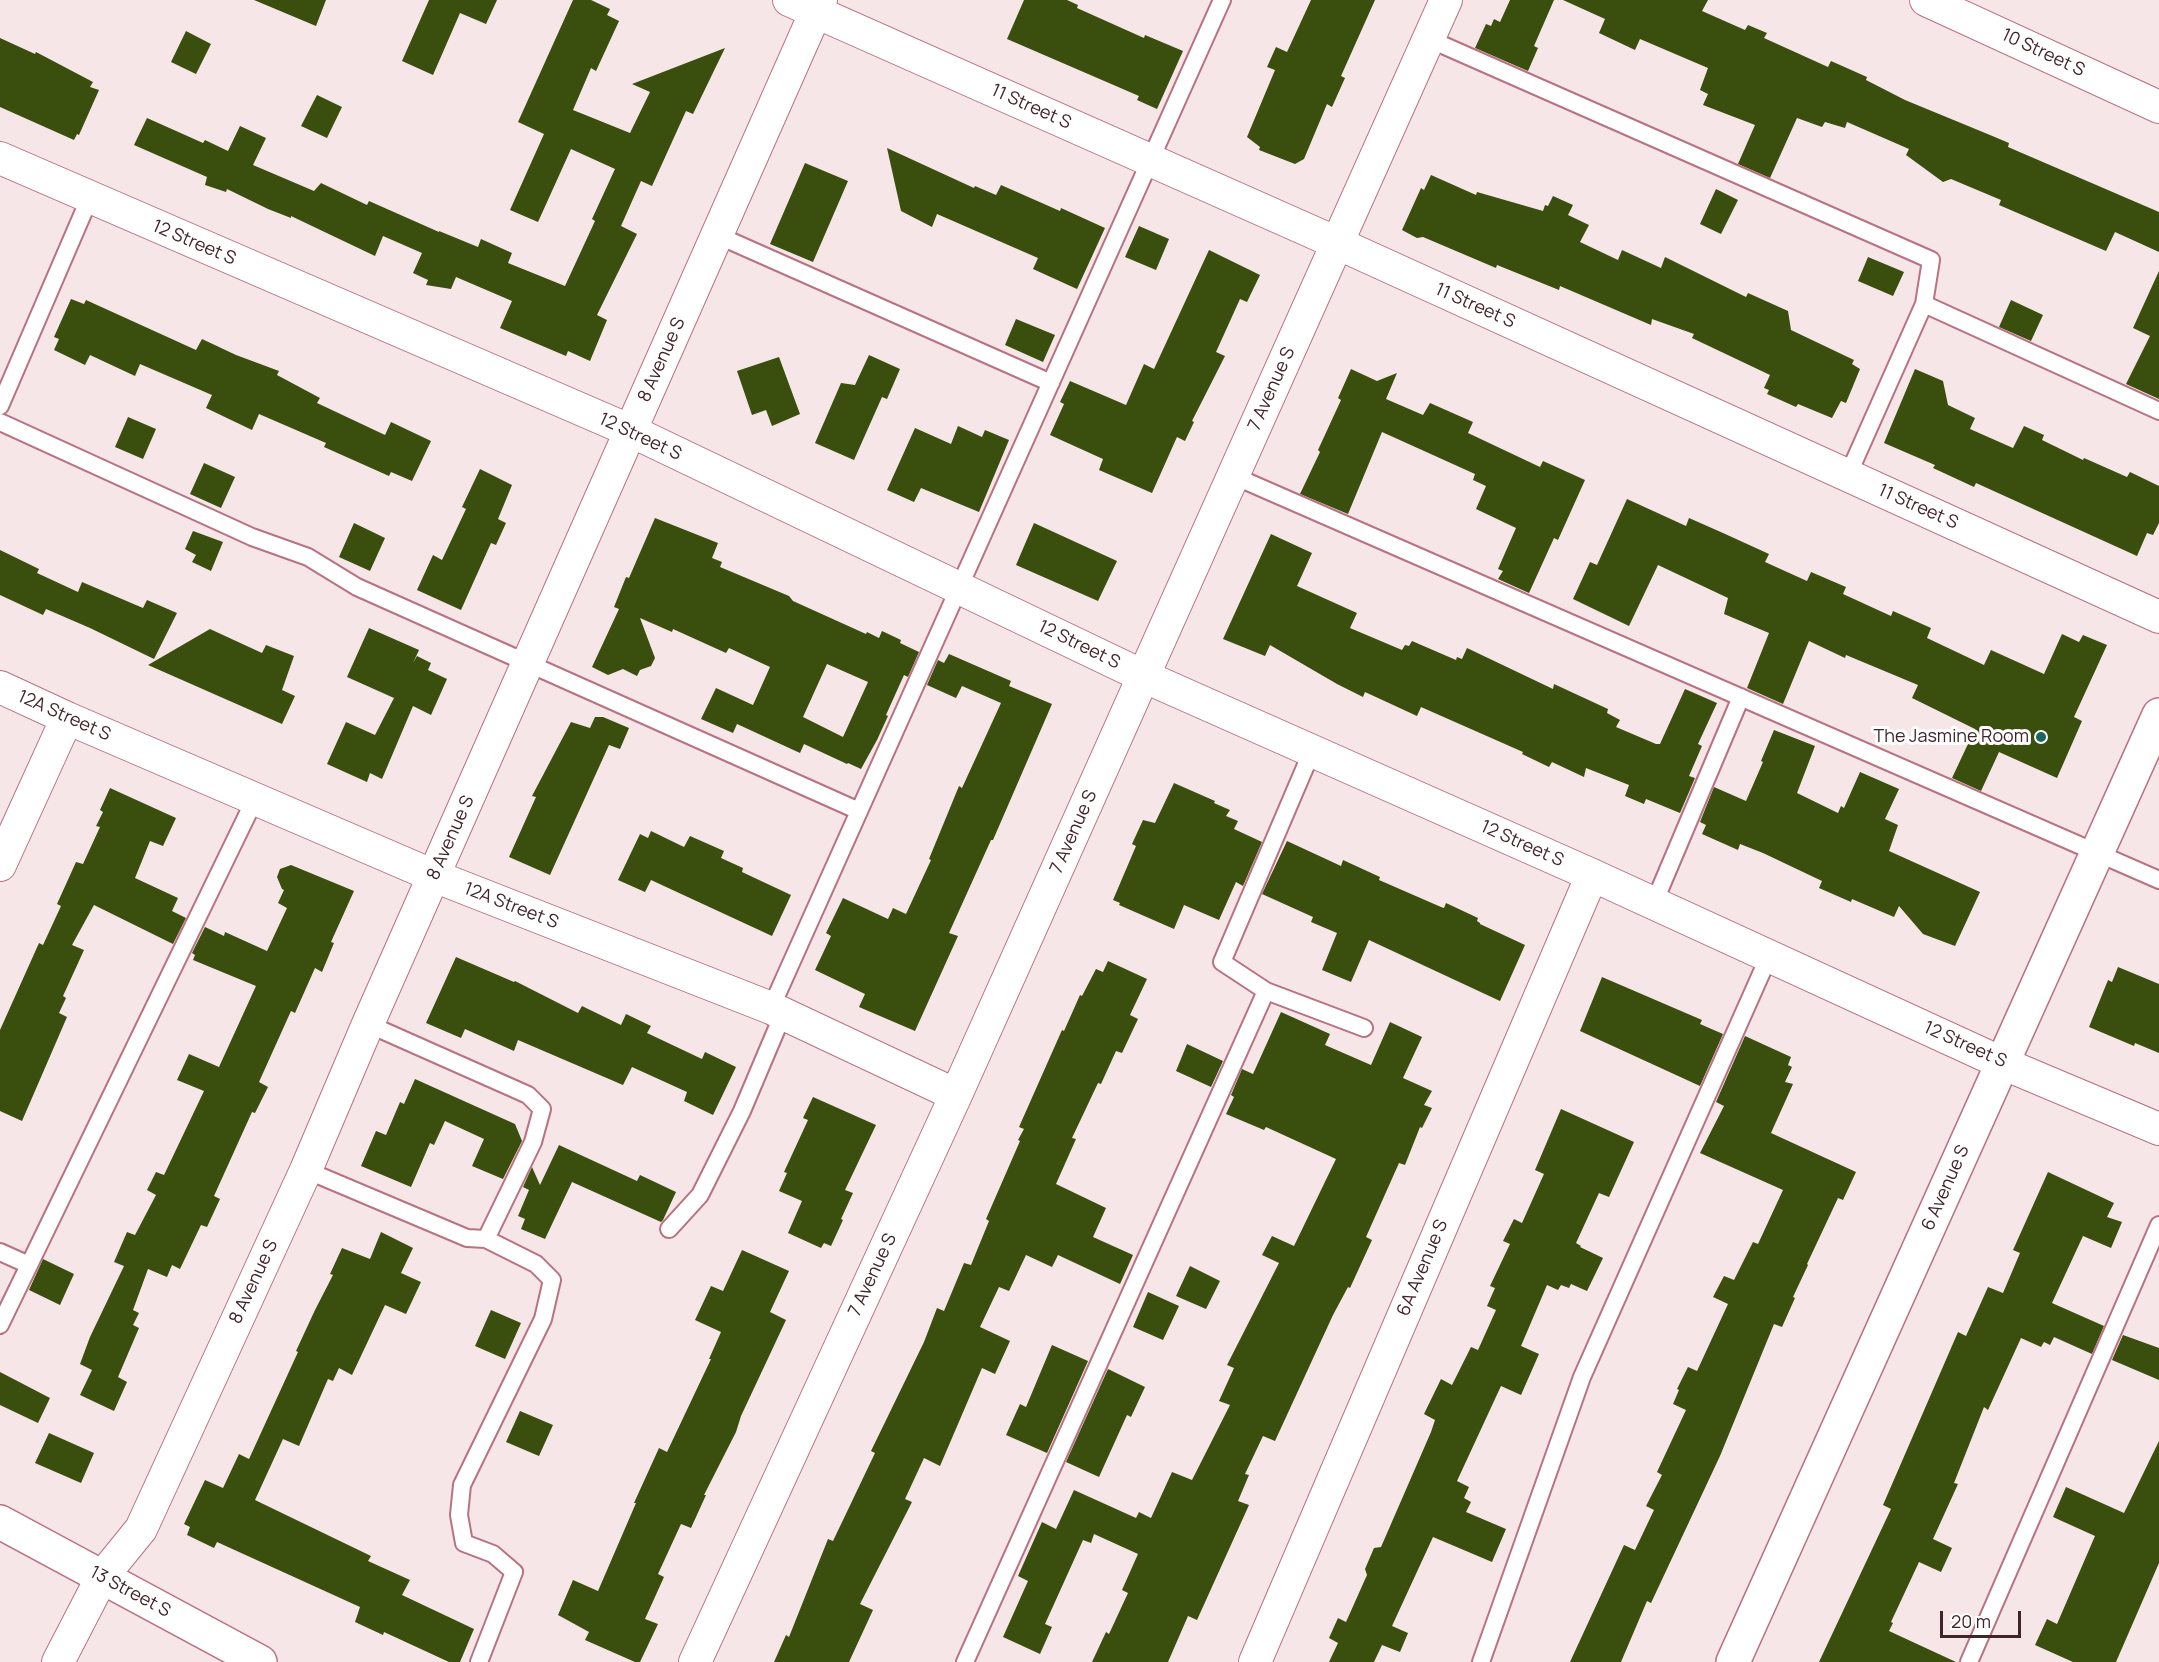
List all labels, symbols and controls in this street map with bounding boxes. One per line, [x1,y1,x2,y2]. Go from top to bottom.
street label: 10 Street S [1998,24,2088,82]
street label: 11 Street S [988,80,1074,134]
street label: 12 Street S [149,216,239,270]
street label: 11 Street S [1432,279,1518,333]
street label: 8 Avenue S [634,314,690,406]
street label: 7 Avenue S [1244,344,1300,434]
street label: 12 Street S [595,409,685,465]
street label: 11 Street S [1875,480,1961,534]
street label: 12 Street S [1035,616,1123,674]
street label: 12A Street S [14,686,114,746]
place label: The Jasmine Room [1874,726,2029,748]
marker: The Jasmine Room [2034,730,2048,744]
street label: 7 Avenue S [1046,787,1102,877]
street label: 8 Avenue S [423,792,479,884]
street label: 12 Street S [1477,816,1567,872]
street label: 12A Street S [461,878,561,934]
street label: 12 Street S [1920,1017,2010,1073]
street label: 6 Avenue S [1918,1142,1974,1234]
street label: 6A Avenue S [1393,1217,1453,1319]
street label: 7 Avenue S [844,1230,902,1320]
street label: 8 Avenue S [225,1236,283,1328]
street label: 13 Street S [86,1562,174,1622]
scale bar [1943,1599,2024,1637]
text: 20 m [1951,1609,1991,1633]

